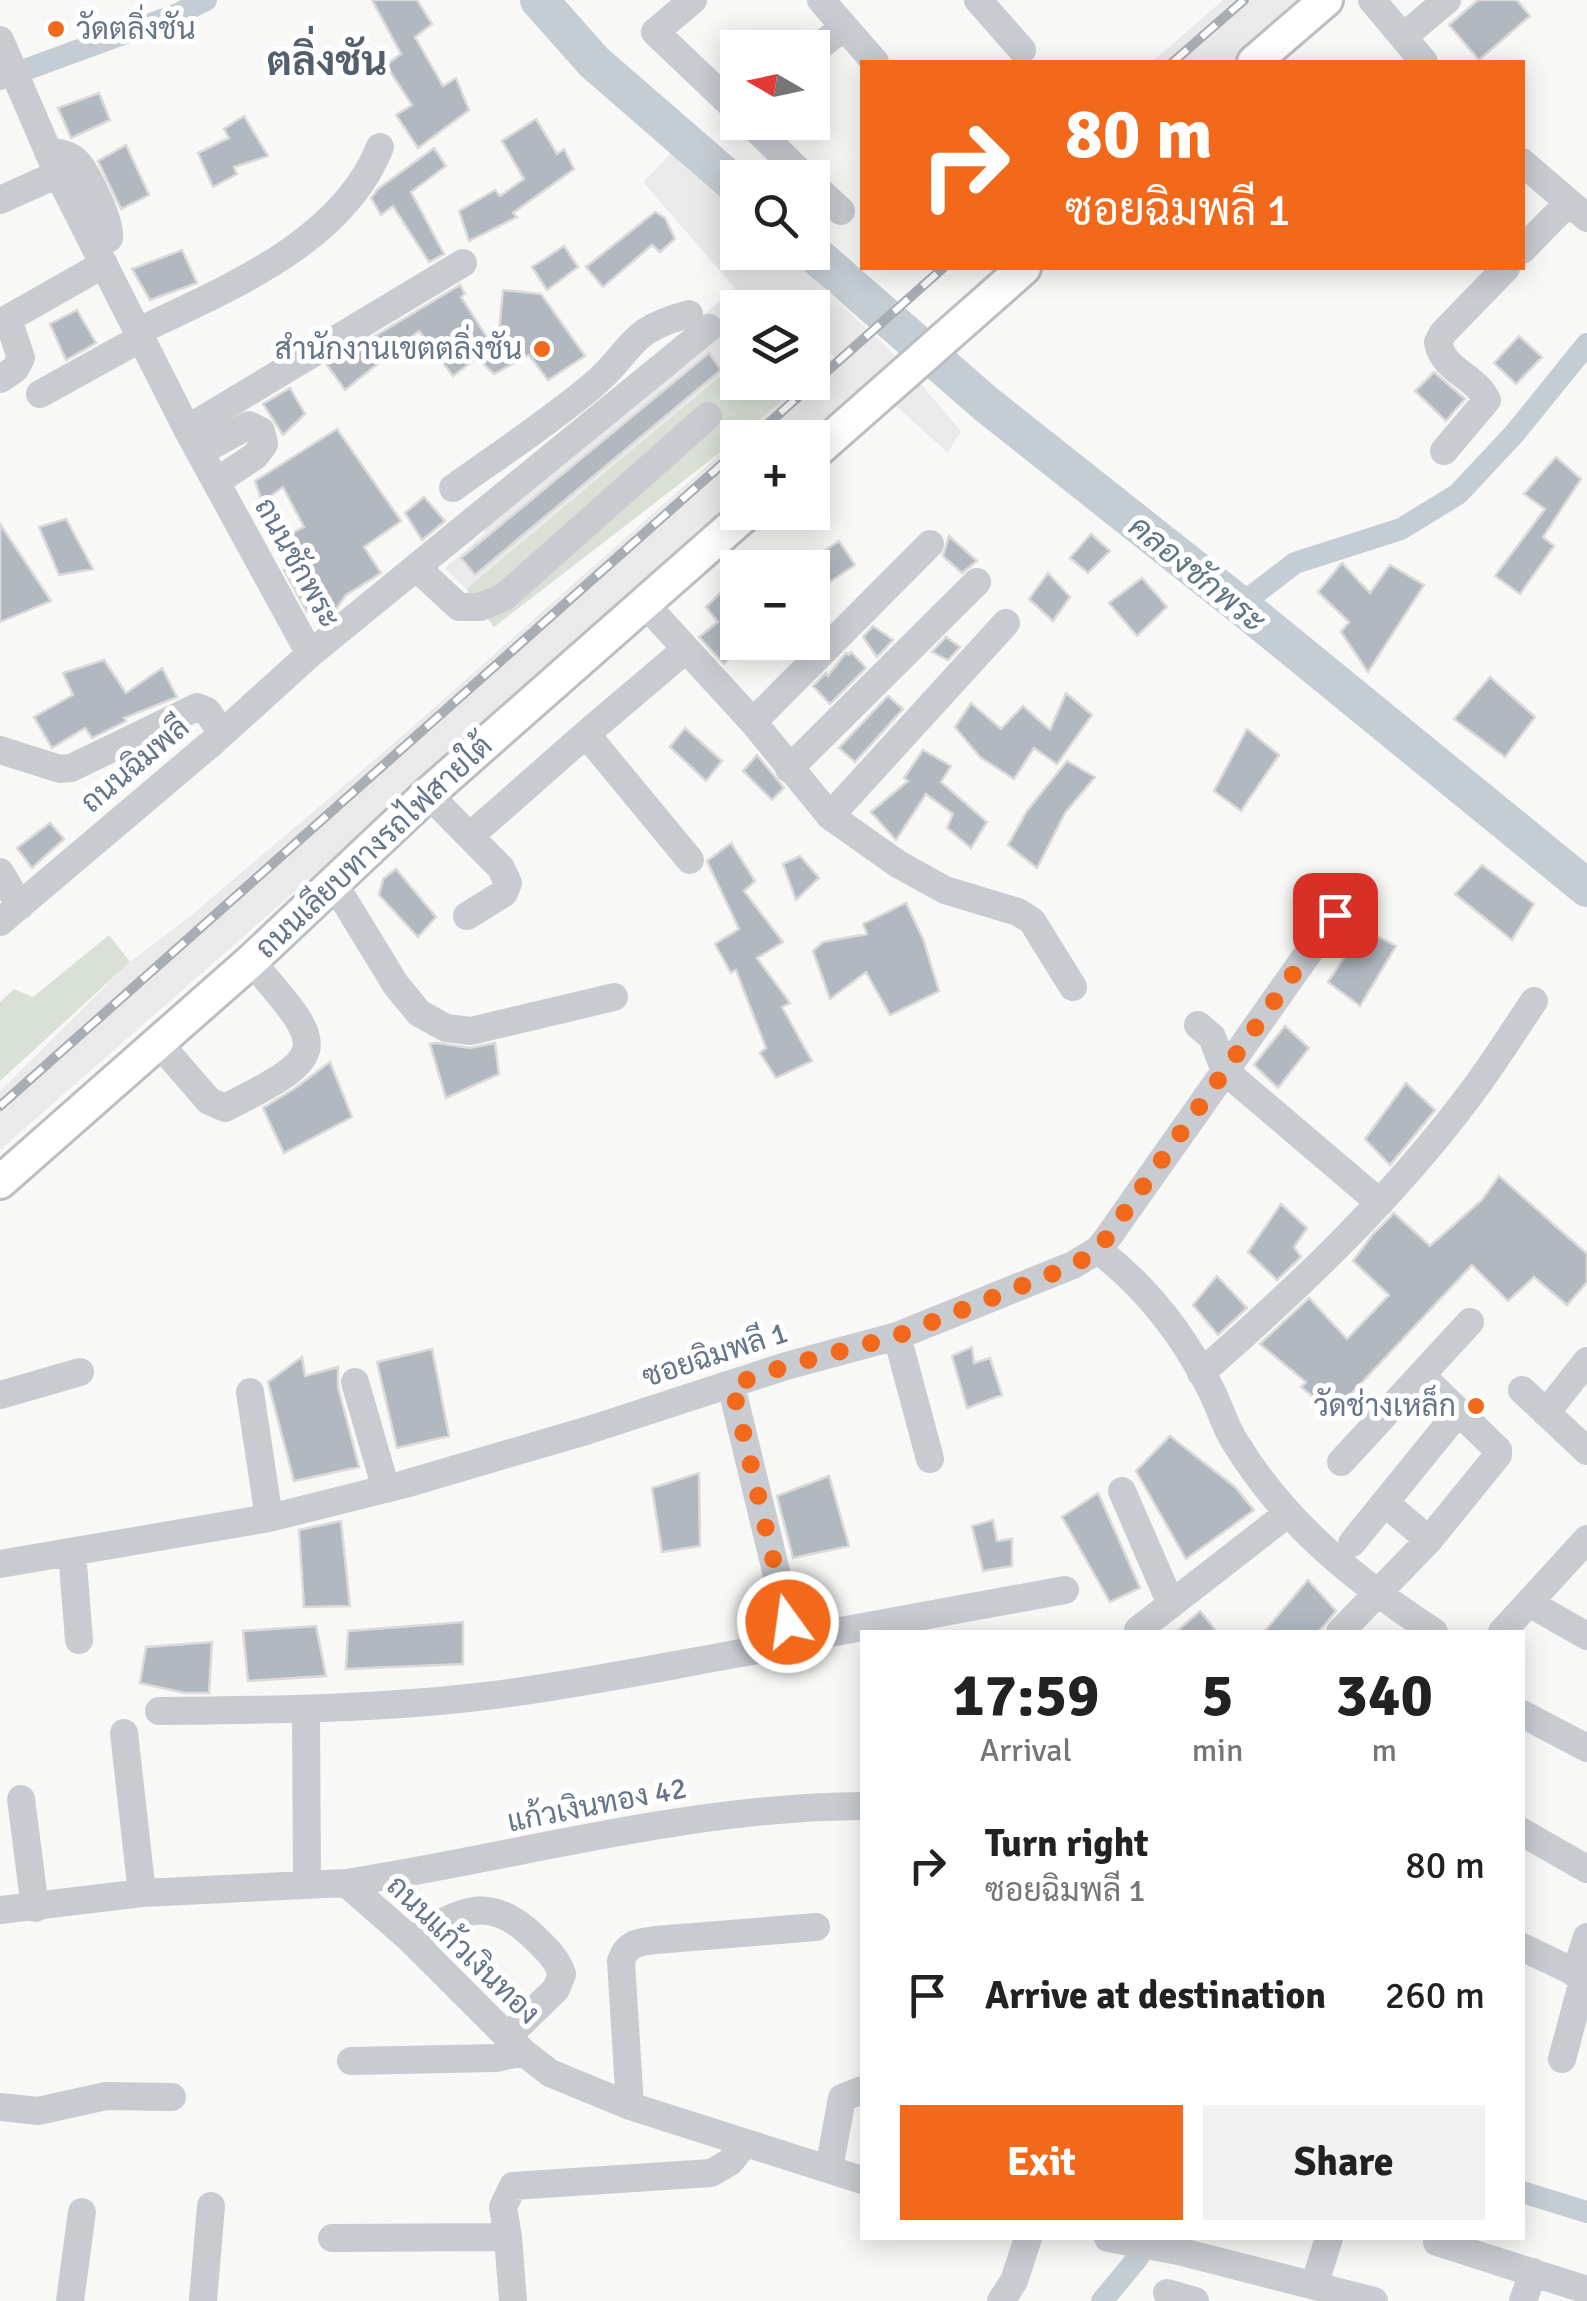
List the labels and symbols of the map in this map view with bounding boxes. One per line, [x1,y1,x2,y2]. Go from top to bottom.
place label: วัดตลิ่งชัน [76,4,196,48]
marker: วัดตลิ่งชัน [45,18,67,40]
district label: ตลิ่งชัน [267,25,387,87]
north arrow [720,30,830,140]
place label: สำนักงานเขตตลิ่งชัน [275,324,522,368]
marker: สำนักงานเขตตลิ่งชัน [531,338,553,360]
street label: ถนนชักพระ [246,491,349,635]
water label: คลองชักพระ [1121,507,1273,641]
street label: ถนนฉิมพลี [73,708,197,821]
street label: ถนนเลียบทางรถไฟสายใต้ [246,725,501,966]
pin [1293,873,1378,958]
street label: ซอยฉิมพลี 1 [637,1313,792,1396]
place label: วัดช่างเหล็ก [1313,1384,1456,1425]
marker: วัดช่างเหล็ก [1465,1395,1487,1417]
position arrow [736,1570,840,1674]
street label: แก้วเงินทอง 42 [504,1767,690,1841]
street label: ถนนแก้วเงินทอง [379,1866,549,2032]

